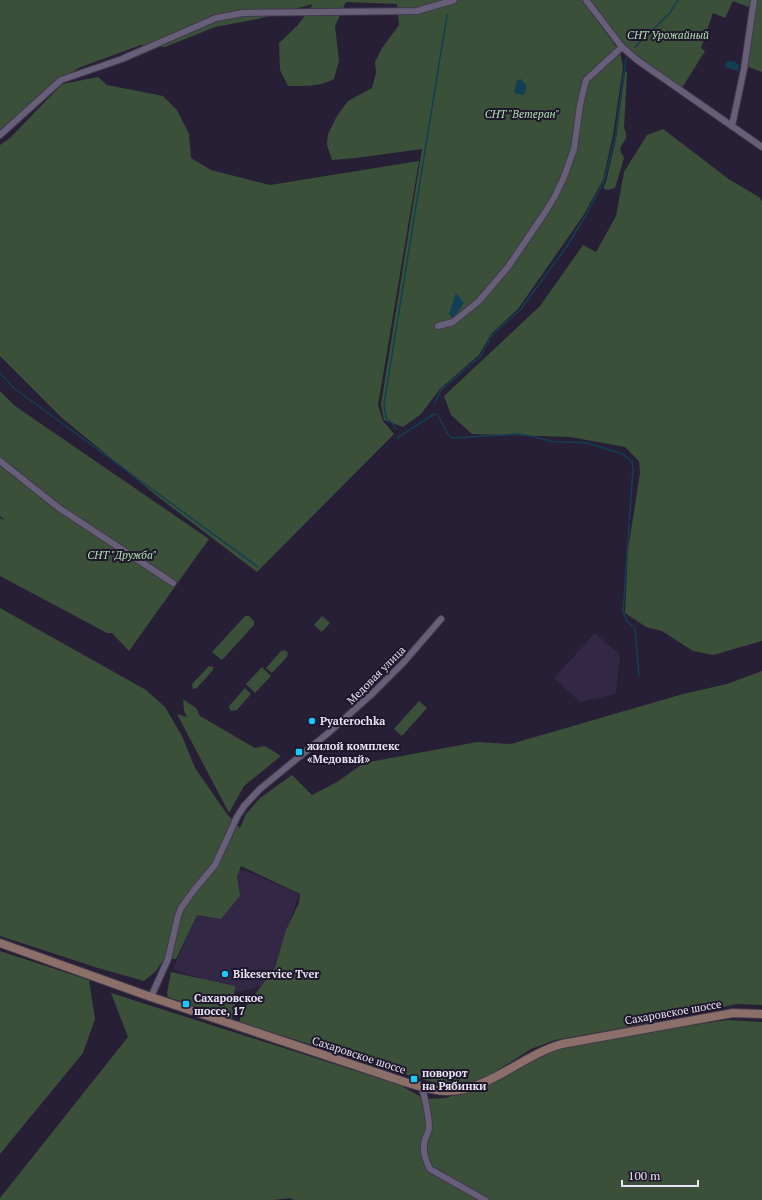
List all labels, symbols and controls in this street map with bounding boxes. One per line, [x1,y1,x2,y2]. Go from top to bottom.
park label: СНТ Урожайный [627,28,709,42]
park label: СНТ "Ветеран" [485,107,560,121]
park label: СНТ "Дружба" [87,548,157,562]
street label: Медовая улица [344,642,409,707]
place label: Pyaterochka [320,714,385,728]
marker: Pyaterochka [307,716,317,726]
place label: жилой комплекс «Медовый» [307,739,400,766]
marker: жилой комплекс «Медовый» [294,747,304,757]
place label: Bikeservice Tver [233,967,319,981]
marker: Bikeservice Tver [220,969,230,979]
place label: Сахаровское шоссе, 17 [194,991,263,1018]
street label: Сахаровское шоссе [624,997,723,1027]
marker: Сахаровское шоссе, 17 [181,999,191,1009]
street label: Сахаровское шоссе [310,1033,408,1077]
place label: поворот на Рябинки [422,1066,487,1093]
marker: поворот на Рябинки [409,1074,419,1084]
scale bar [622,1162,698,1188]
text: 100 m [628,1168,661,1183]

